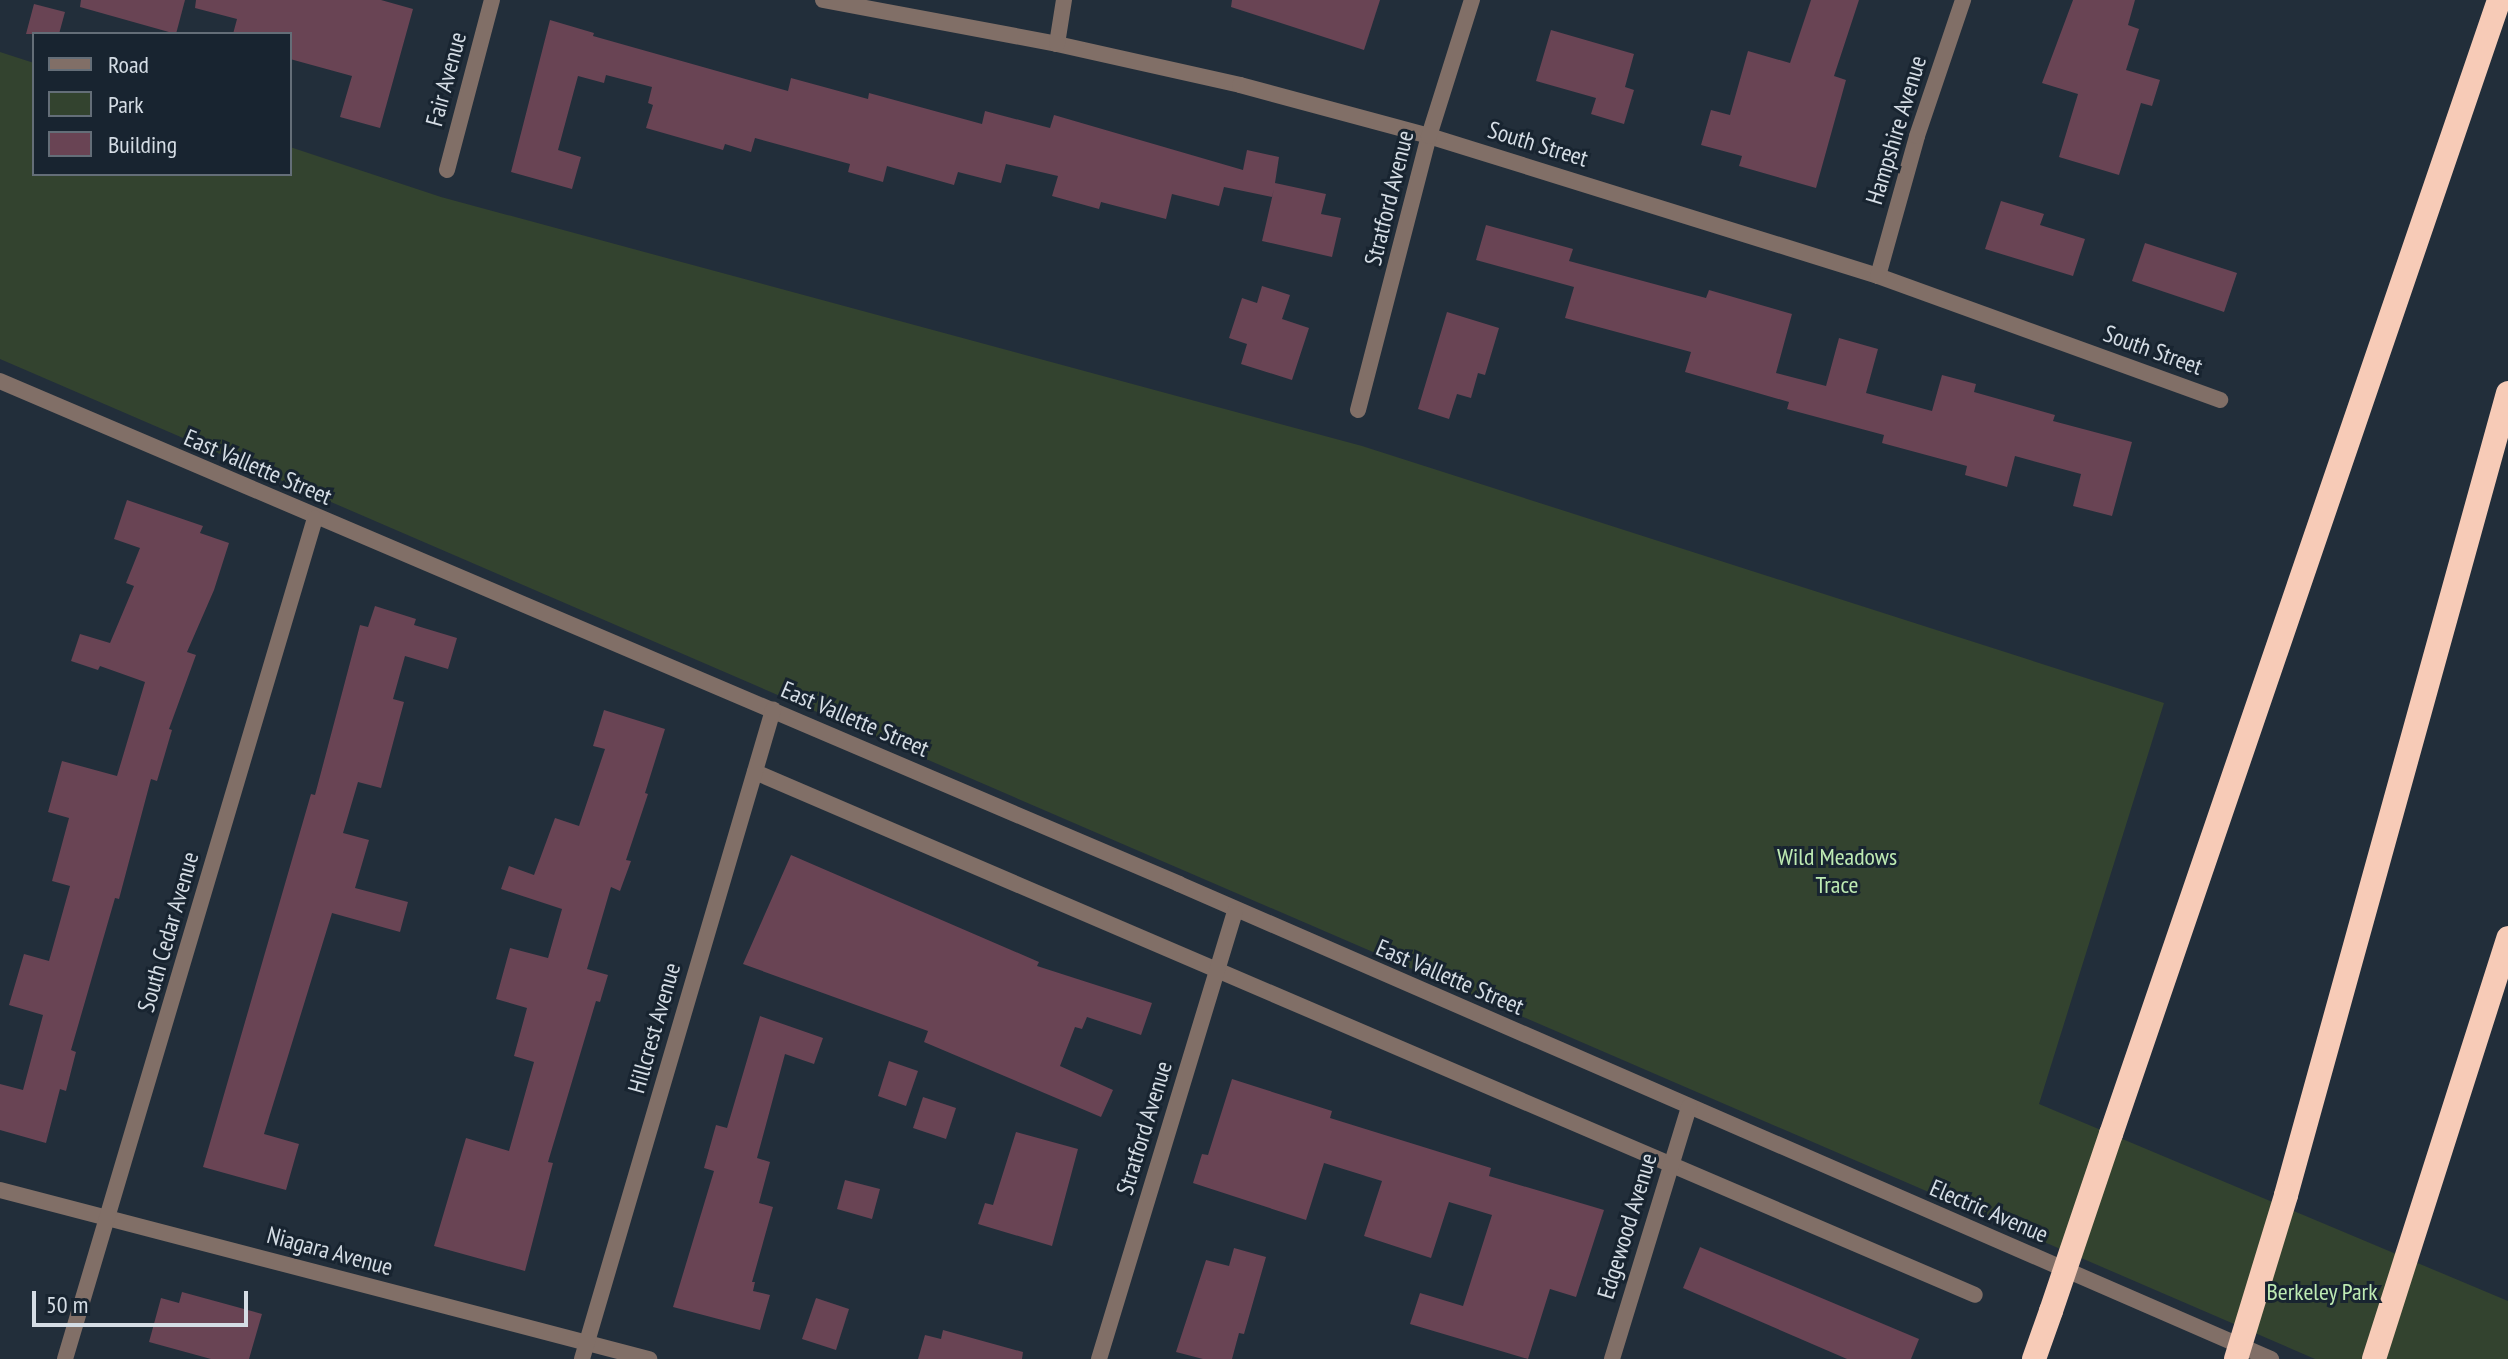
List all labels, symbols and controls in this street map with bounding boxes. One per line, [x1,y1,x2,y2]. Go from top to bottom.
street label: Fair Avenue [420,28,472,130]
legend [32,32,292,176]
text: Road [108,49,149,80]
street label: Hampshire Avenue [1860,52,1932,208]
text: Park [108,89,144,120]
street label: South Street [1485,115,1591,173]
street label: Stratford Avenue [1358,127,1420,269]
text: Building [108,129,177,160]
street label: South Street [2100,319,2206,381]
street label: East Vallette Street [180,423,336,511]
street label: East Vallette Street [777,675,933,763]
park label: Wild Meadows Trace [1777,843,1897,899]
street label: South Cedar Avenue [131,848,205,1016]
street label: East Vallette Street [1372,933,1528,1021]
street label: Hillcrest Avenue [622,959,686,1097]
street label: Stratford Avenue [1110,1057,1178,1199]
street label: Edgewood Avenue [1591,1149,1663,1303]
street label: Electric Avenue [1925,1173,2053,1249]
street label: Niagara Avenue [264,1220,396,1282]
scale bar [36,1275,252,1325]
park label: Berkeley Park [2266,1278,2378,1306]
text: 50 m [46,1289,88,1320]

